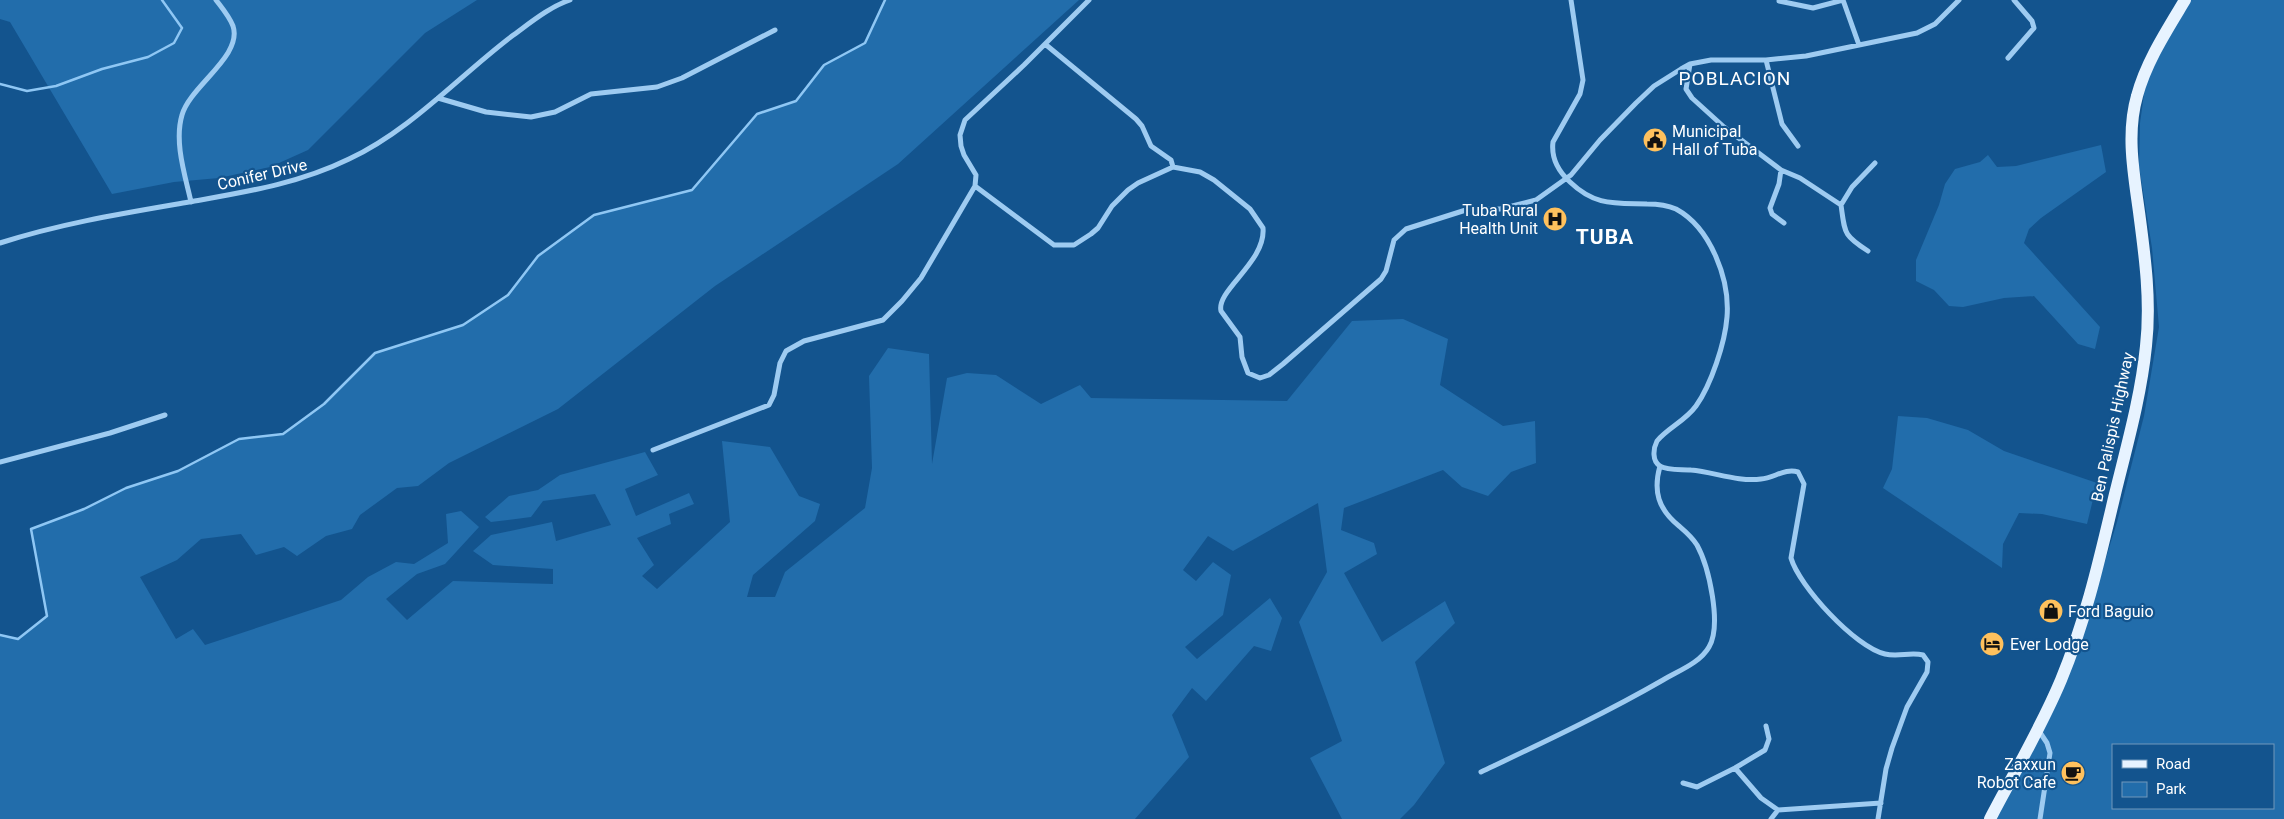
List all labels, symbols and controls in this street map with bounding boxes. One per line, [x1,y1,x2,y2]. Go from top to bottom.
district label: POBLACION [1679,67,1791,90]
place label: Municipal Hall of Tuba [1672,122,1758,159]
public building icon: Municipal Hall of Tuba [1642,127,1668,153]
street label: Conifer Drive [215,155,309,194]
place label: Tuba Rural Health Unit [1459,201,1538,238]
hospital icon: Tuba Rural Health Unit [1542,206,1568,232]
district label: TUBA [1576,225,1634,249]
street label: Ben Palispis Highway [2087,350,2138,504]
shop icon: Ford Baguio [2038,598,2064,624]
place label: Ford Baguio [2068,602,2154,621]
hotel icon: Ever Lodge [1979,631,2005,657]
place label: Ever Lodge [2010,635,2089,654]
legend [2112,744,2274,809]
place label: Zaxxun Robot Cafe [1977,755,2056,792]
text: Road [2156,755,2190,773]
cafe icon: Zaxxun Robot Cafe [2060,760,2086,786]
text: Park [2156,780,2187,798]

